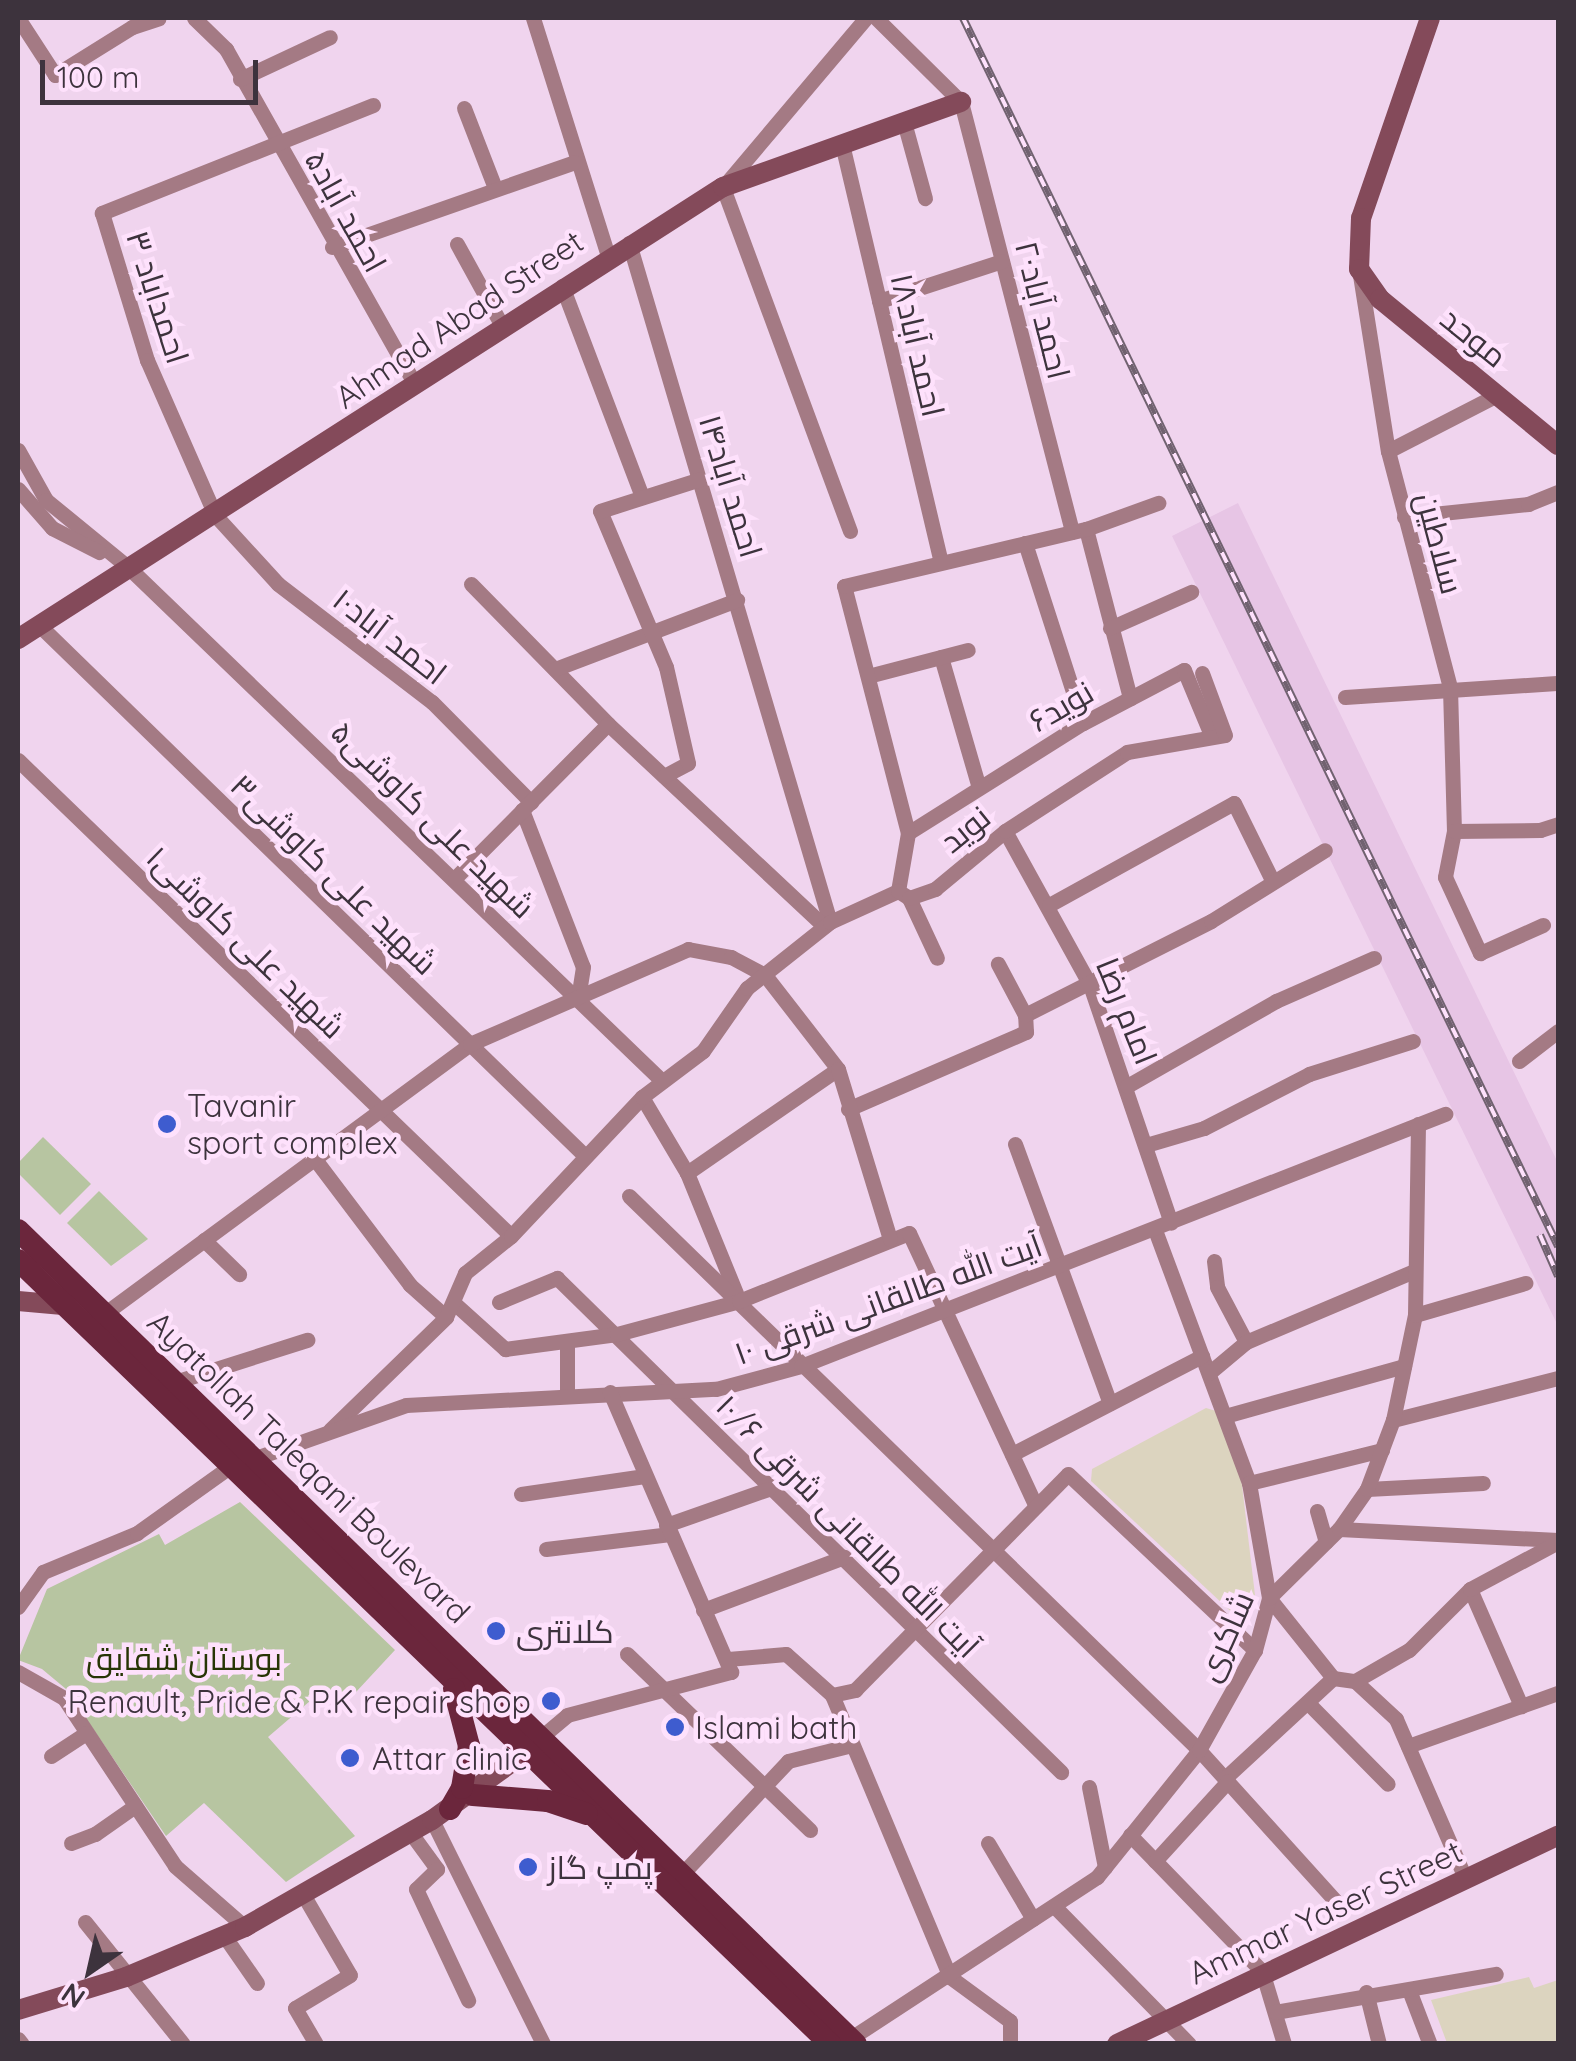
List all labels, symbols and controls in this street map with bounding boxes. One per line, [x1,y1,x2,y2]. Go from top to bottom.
scale bar [45,40,262,102]
text: 100 m [57,58,139,96]
street label: احمد آباد۵ [297,143,395,279]
street label: Ahmad Abad Street [328,222,590,416]
street label: احمداباد ۳ [118,226,198,368]
street label: احمد آباد۲۰ [1007,237,1079,383]
street label: احمد آباد۱۸ [883,270,953,420]
street label: موحد [1433,299,1515,375]
street label: احمد آباد۱۴ [691,410,771,562]
street label: سلاطین [1408,488,1472,598]
street label: احمد آباد۱۰ [325,580,455,692]
street label: نوید۶ [1022,672,1100,740]
street label: شهید علی کاوشی۵ [323,712,543,926]
street label: شهید علی کاوشی۳ [223,766,445,982]
street label: نوید [932,797,998,861]
street label: شهید علی کاوشی۱ [139,838,353,1046]
street label: امام رضا [1088,952,1166,1070]
place label: Tavanir sport complex [187,1087,397,1162]
marker: Tavanir sport complex [156,1113,178,1135]
street label: آیت الله طالقانی شرقی ۱۰ [729,1226,1047,1372]
street label: Ayatollah Taleqani Boulevard [140,1303,478,1631]
street label: آیت الله طالقانی شرقی ۱۰/۶ [709,1387,987,1665]
street label: شاکری [1188,1585,1262,1687]
place label: کلانتری [516,1612,614,1650]
marker: کلانتری [485,1620,507,1642]
park label: بوستان شقایق [86,1639,282,1677]
place label: Renault, Pride & P.K repair shop [68,1682,531,1720]
marker: Renault, Pride & P.K repair shop [540,1690,562,1712]
place label: Islami bath [695,1708,857,1746]
marker: Islami bath [664,1716,686,1738]
place label: Attar clinic [372,1739,527,1777]
marker: Attar clinic [337,1745,363,1771]
street label: Ammar Yaser Street [1182,1832,1468,1992]
place label: پمپ گاز [548,1848,652,1886]
marker: پمپ گاز [517,1856,539,1878]
north arrow [40,1921,140,2021]
text: N [55,1976,91,2017]

